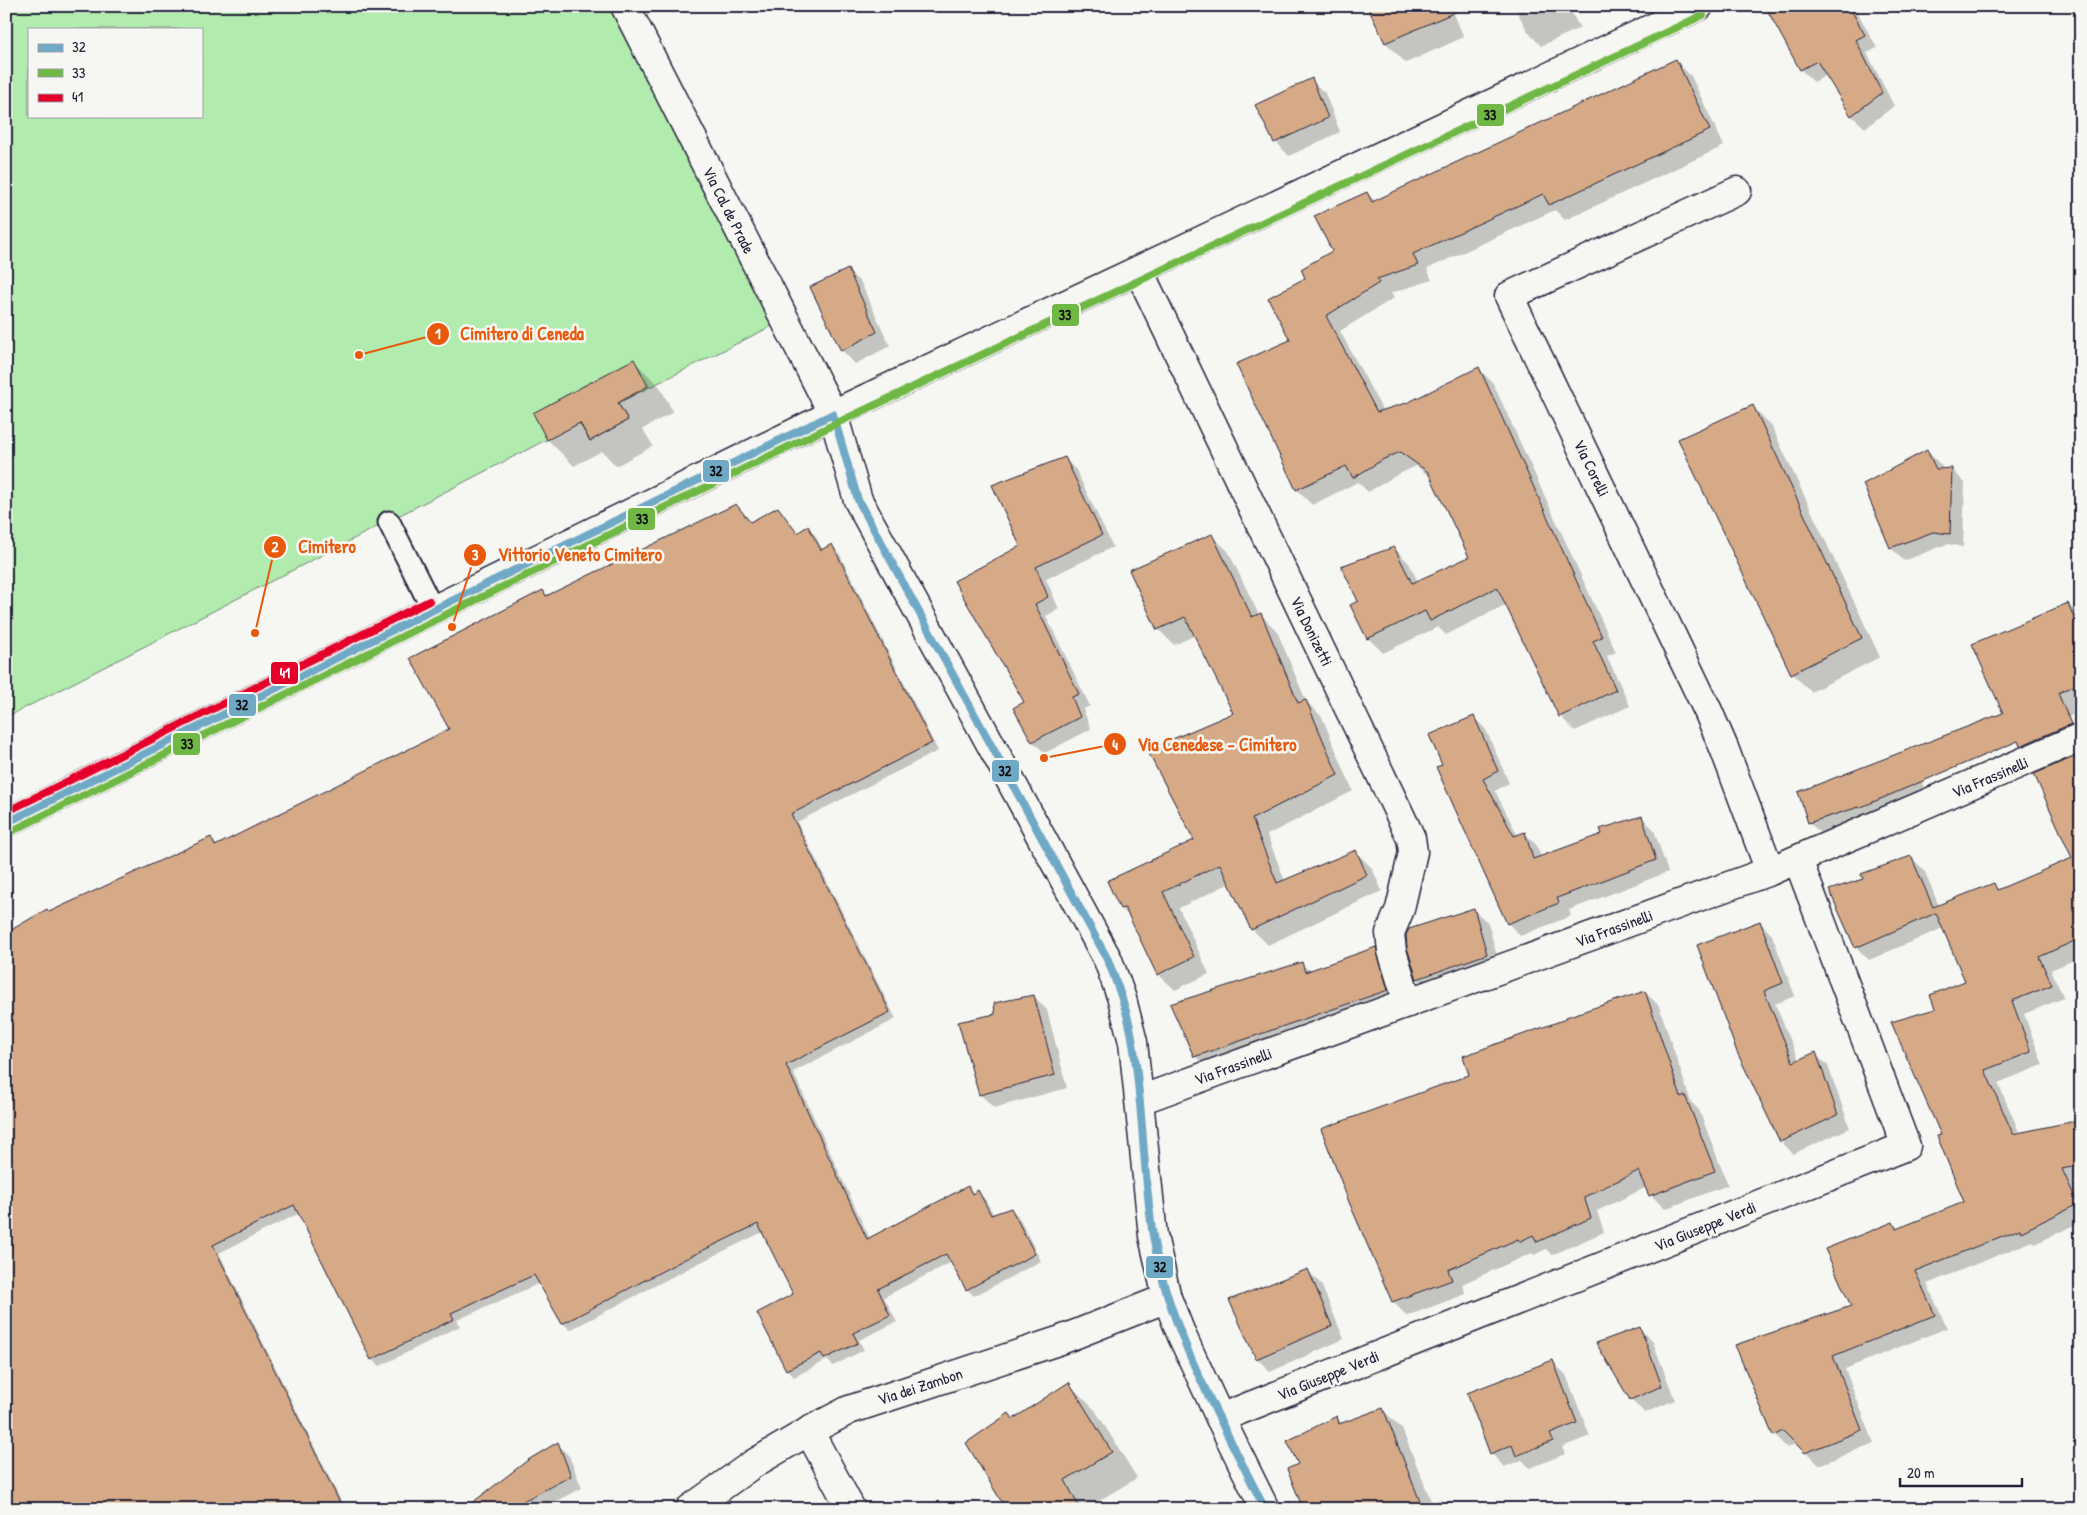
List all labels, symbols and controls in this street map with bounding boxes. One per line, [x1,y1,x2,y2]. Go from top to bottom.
legend [28,28,202,118]
text: 32 [72,36,86,57]
text: 33 [72,62,86,83]
text: 41 [72,86,83,107]
line badge: 33 [1476,103,1505,127]
text: 33 [1484,105,1497,124]
street label: Via Cal de Prade [698,163,761,258]
line badge: 33 [1051,303,1080,327]
text: 33 [1059,305,1072,324]
callout: Cimitero di Ceneda [425,317,594,350]
text: Cimitero di Ceneda [460,321,585,346]
text: 1 [435,323,441,344]
street label: Via Corelli [1569,436,1615,500]
line badge: 32 [702,459,730,483]
text: 32 [710,461,723,480]
line badge: 33 [627,507,656,531]
text: 33 [636,509,649,528]
callout: Cimitero [263,531,365,564]
text: Cimitero [298,534,357,559]
text: 2 [271,536,279,557]
callout: Vittorio Veneto Cimitero [463,538,672,571]
text: Vittorio Veneto Cimitero [498,542,663,567]
text: 3 [472,544,479,565]
street label: Via Donizetti [1286,592,1338,670]
line badge: 41 [270,661,299,685]
text: 41 [280,663,290,682]
line badge: 32 [228,693,257,717]
text: 32 [236,695,249,714]
callout: Via Cenedese - Cimitero [1103,728,1307,761]
line badge: 33 [172,732,201,756]
text: Via Cenedese - Cimitero [1137,732,1297,757]
text: 33 [181,734,194,753]
text: 4 [1112,734,1118,755]
street label: Via Frassinelli [1948,751,2032,803]
line badge: 32 [991,759,1020,783]
text: 32 [999,761,1012,780]
street label: Via Frassinelli [1572,904,1656,952]
street label: Via Frassinelli [1191,1042,1275,1090]
street label: Via Giuseppe Verdi [1651,1196,1759,1256]
line badge: 32 [1145,1255,1174,1279]
text: 32 [1154,1257,1167,1276]
street label: Via Giuseppe Verdi [1274,1345,1382,1405]
street label: Via dei Zambon [875,1362,965,1410]
scale bar [1900,1455,2022,1487]
text: 20 m [1907,1462,1934,1483]

